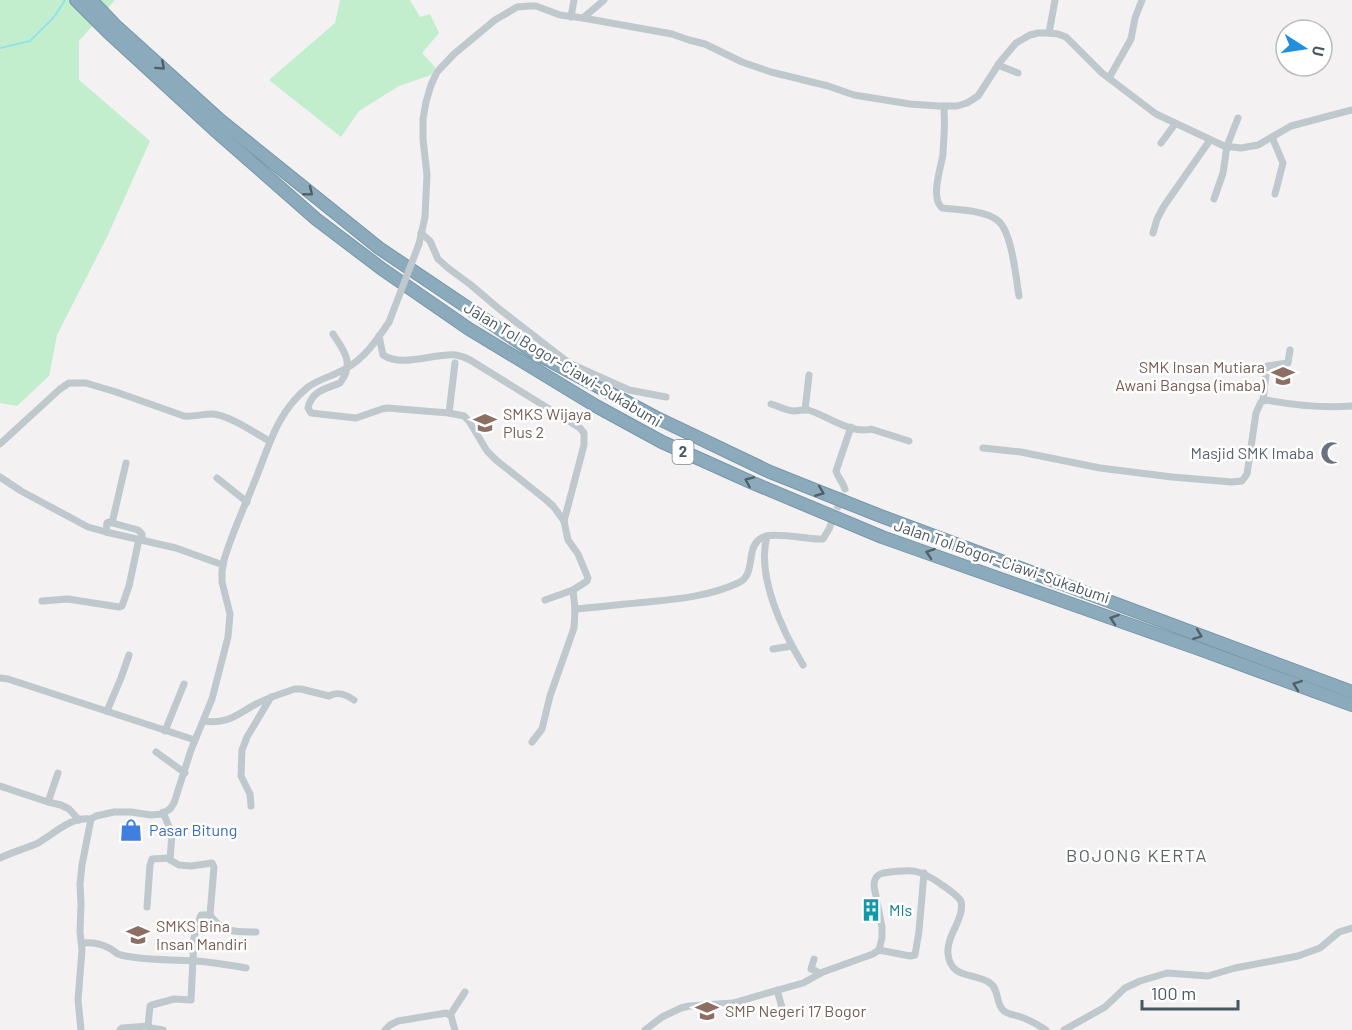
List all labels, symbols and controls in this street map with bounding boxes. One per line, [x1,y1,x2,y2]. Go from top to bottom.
north arrow [1274,18,1334,78]
text: U [1309,44,1330,58]
one-way arrow [154,59,165,70]
one-way arrow [303,185,314,196]
street label: Jalan Tol Bogor–Ciawi–Sukabumi [461,297,665,430]
place label: SMK Insan Mutiara Awani Bangsa (imaba) [1115,357,1266,394]
school or university icon: SMK Insan Mutiara Awani Bangsa (imaba) [1270,363,1296,389]
place label: SMKS Wijaya Plus 2 [503,404,591,441]
school or university icon: SMKS Wijaya Plus 2 [472,410,498,436]
road number: 2 [672,440,694,464]
mosque icon: Masjid SMK Imaba [1319,440,1345,466]
place label: Masjid SMK Imaba [1191,443,1314,462]
one-way arrow [744,476,755,488]
one-way arrow [813,485,824,497]
street label: Jalan Tol Bogor–Ciawi–Sukabumi [892,515,1113,606]
one-way arrow [925,548,936,561]
one-way arrow [1109,613,1120,626]
one-way arrow [1193,627,1203,640]
one-way arrow [1292,680,1303,692]
shop icon: Pasar Bitung [118,817,144,843]
place label: Pasar Bitung [149,820,237,839]
district label: BOJONG KERTA [1066,844,1208,866]
building icon: MIs [858,897,884,923]
place label: MIs [889,900,912,919]
place label: SMKS Bina Insan Mandiri [156,916,247,953]
school or university icon: SMKS Bina Insan Mandiri [125,922,151,948]
scale bar [1142,973,1238,1011]
text: 100 m [1151,982,1196,1004]
school or university icon: SMP Negeri 17 Bogor [694,998,720,1024]
place label: SMP Negeri 17 Bogor [725,1001,866,1020]

